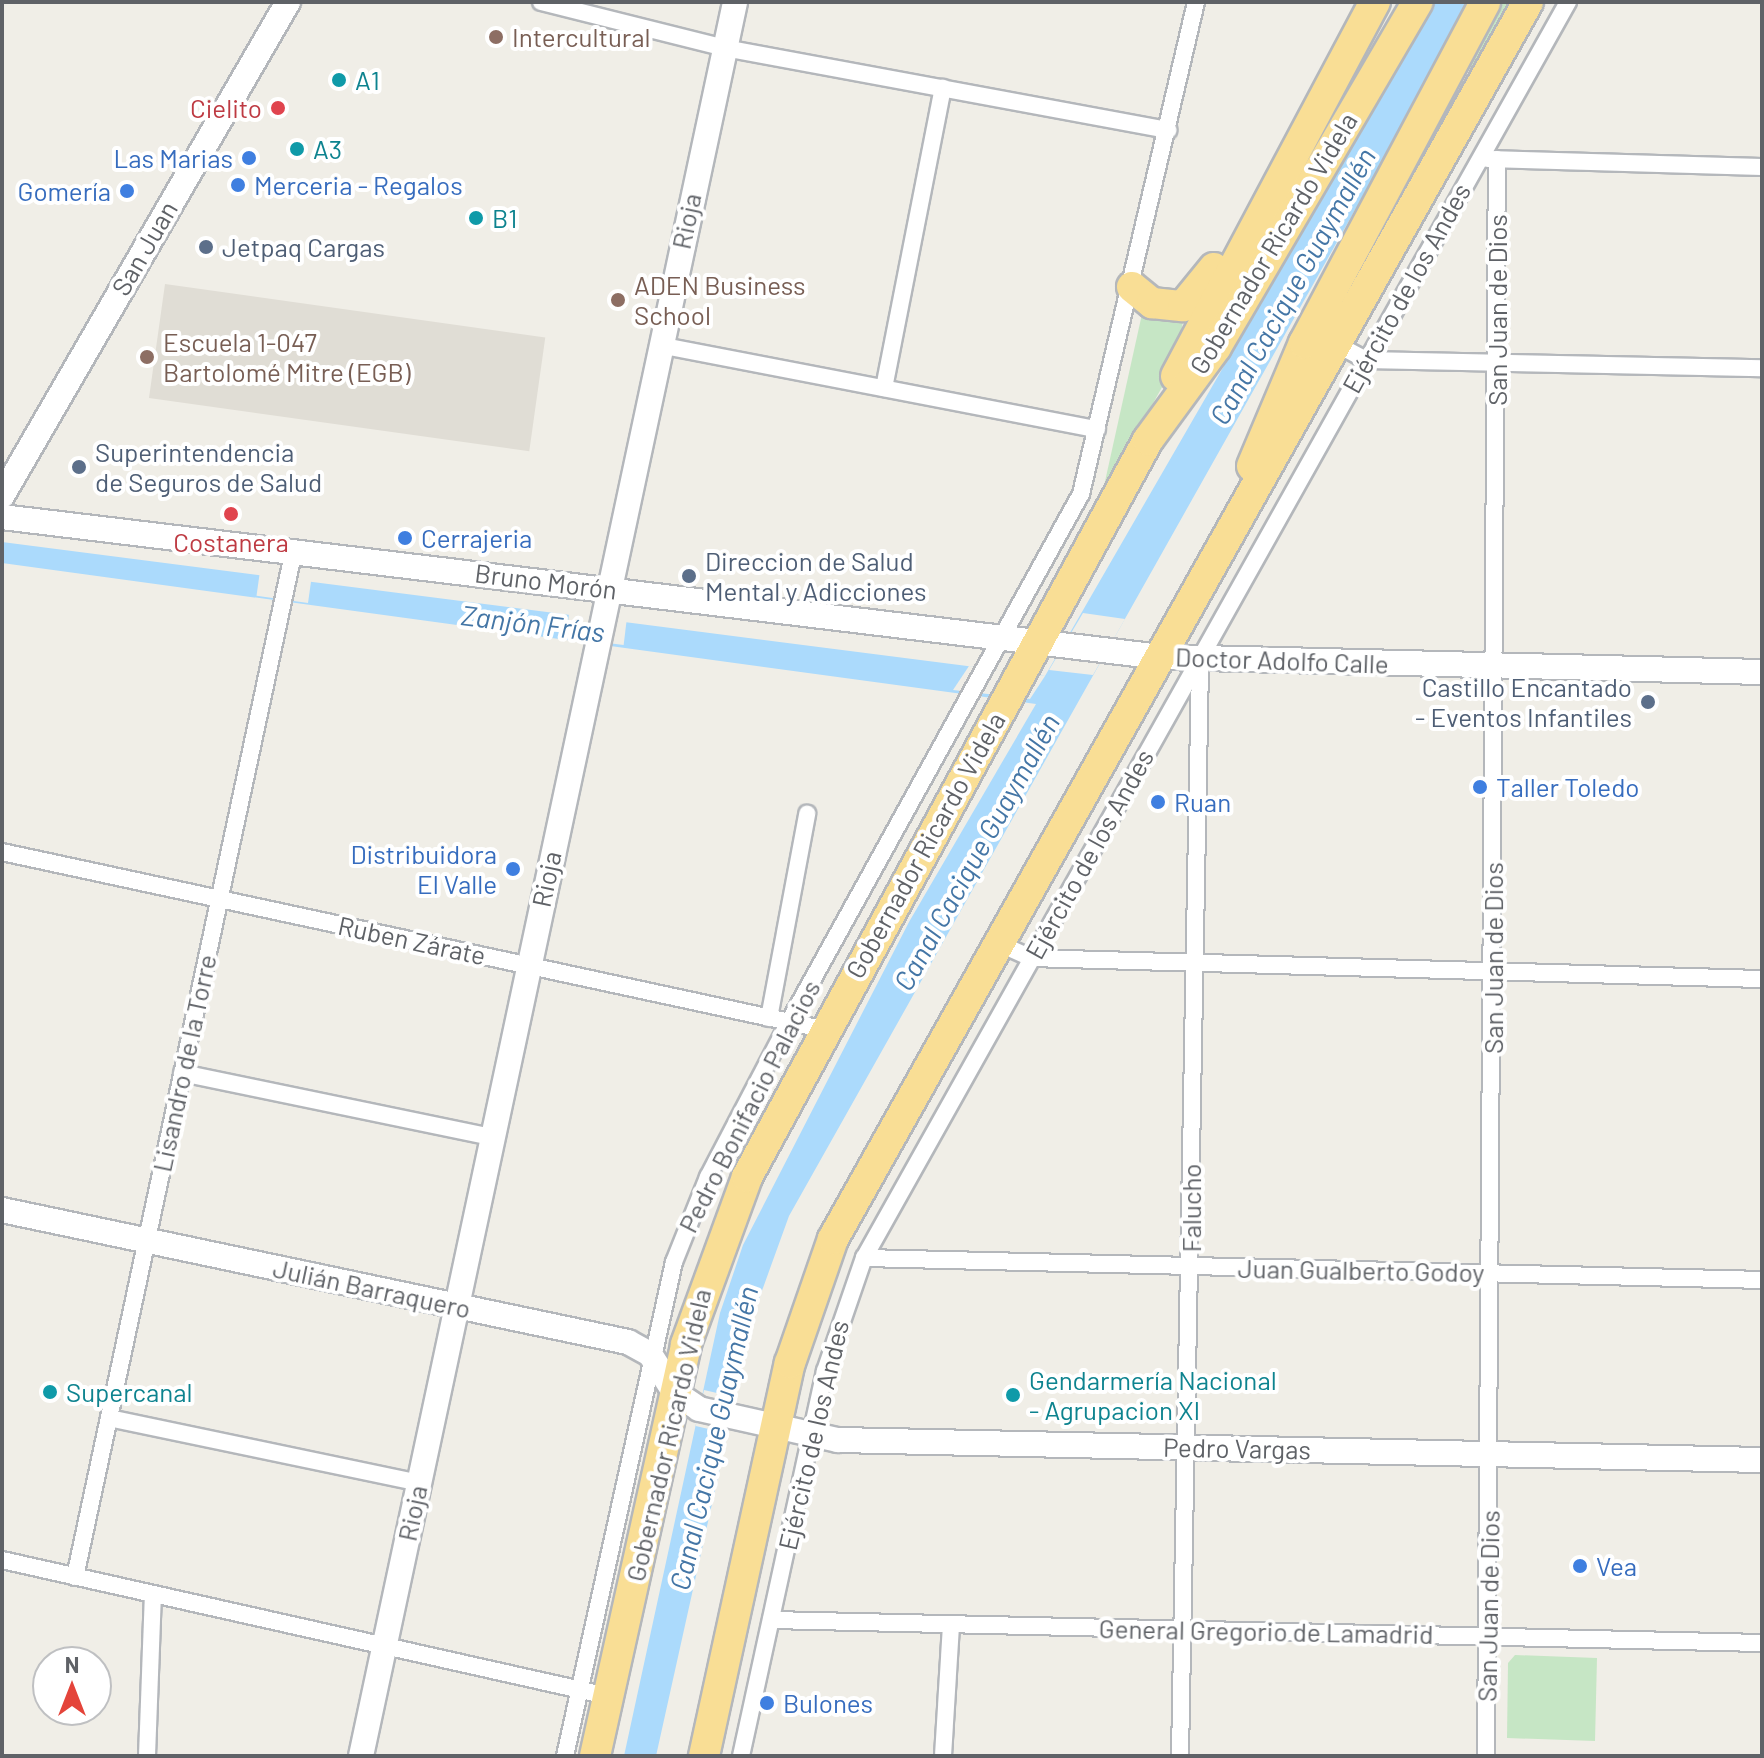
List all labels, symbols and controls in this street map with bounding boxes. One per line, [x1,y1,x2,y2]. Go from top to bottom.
place label: Intercultural [512,21,651,53]
marker: Intercultural [487,28,505,46]
place label: A1 [355,64,380,96]
marker: A1 [330,71,348,89]
place label: Cielito [190,92,262,124]
marker: Cielito [269,99,287,117]
street label: Gobernador Ricardo Videla [1183,107,1363,379]
place label: A3 [313,133,342,165]
marker: A3 [288,140,306,158]
place label: Las Marias [113,142,233,174]
water label: Canal Cacique Guaymallén [1202,142,1382,430]
marker: Las Marias [240,149,258,167]
place label: Merceria - Regalos [254,169,463,201]
place label: Gomería [17,175,111,207]
marker: Merceria - Regalos [229,176,247,194]
street label: Ejército de los Andes [1335,178,1477,398]
marker: Gomería [118,182,136,200]
street label: Rioja [665,190,707,252]
street label: San Juan [105,195,183,301]
place label: B1 [492,202,517,234]
marker: B1 [467,209,485,227]
street label: San Juan de Dios [1481,214,1513,406]
place label: Jetpaq Cargas [222,231,385,263]
marker: Jetpaq Cargas [197,238,215,256]
place label: ADEN Business School [634,269,805,330]
marker: ADEN Business School [609,291,627,309]
place label: Escuela 1-047 Bartolomé Mitre (EGB) [163,326,411,388]
marker: Escuela 1-047 Bartolomé Mitre (EGB) [138,348,156,366]
place label: Superintendencia de Seguros de Salud [95,436,322,498]
marker: Superintendencia de Seguros de Salud [70,458,88,476]
marker: Costanera [222,505,240,523]
place label: Cerrajeria [421,522,532,554]
place label: Costanera [173,526,289,558]
marker: Cerrajeria [396,529,414,547]
place label: Direccion de Salud Mental y Adicciones [705,545,927,606]
street label: Bruno Morón [473,557,619,605]
marker: Direccion de Salud Mental y Adicciones [680,567,698,585]
water label: Zanjón Frías [459,598,607,648]
street label: Doctor Adolfo Calle [1175,641,1389,679]
place label: Castillo Encantado - Eventos Infantiles [1415,671,1632,732]
marker: Castillo Encantado - Eventos Infantiles [1639,693,1657,711]
street label: Gobernador Ricardo Videla [839,707,1011,983]
water label: Canal Cacique Guaymallén [886,708,1066,996]
street label: Ejército de los Andes [1018,744,1160,964]
place label: Taller Toledo [1496,771,1640,803]
marker: Taller Toledo [1471,778,1489,796]
place label: Ruan [1174,786,1231,818]
marker: Ruan [1149,793,1167,811]
place label: Distribuidora El Valle [350,838,497,900]
street label: Rioja [525,848,567,910]
marker: Distribuidora El Valle [504,860,522,878]
street label: San Juan de Dios [1477,862,1509,1054]
street label: Ruben Zárate [335,909,489,971]
street label: Lisandro de la Torre [146,951,222,1175]
street label: Pedro Bonifacio Palacios [672,975,826,1237]
street label: Falucho [1175,1164,1207,1252]
street label: Julián Barraquero [270,1252,474,1324]
street label: Juan Gualberto Godoy [1237,1252,1485,1288]
water label: Canal Cacique Guaymallén [662,1283,764,1593]
street label: Gobernador Ricardo Videla [619,1286,717,1584]
street label: Ejército de los Andes [771,1317,855,1553]
place label: Gendarmería Nacional - Agrupacion XI [1029,1364,1277,1426]
place label: Supercanal [66,1376,193,1408]
marker: Supercanal [41,1383,59,1401]
marker: Gendarmería Nacional - Agrupacion XI [1004,1386,1022,1404]
street label: Pedro Vargas [1163,1431,1311,1465]
street label: Rioja [391,1482,433,1544]
street label: San Juan de Dios [1471,1510,1505,1702]
place label: Vea [1596,1550,1637,1582]
marker: Vea [1571,1557,1589,1575]
street label: General Gregorio de Lamadrid [1098,1612,1434,1650]
north arrow [32,1646,112,1726]
text: N [65,1651,79,1677]
place label: Bulones [783,1687,873,1719]
marker: Bulones [758,1694,776,1712]

